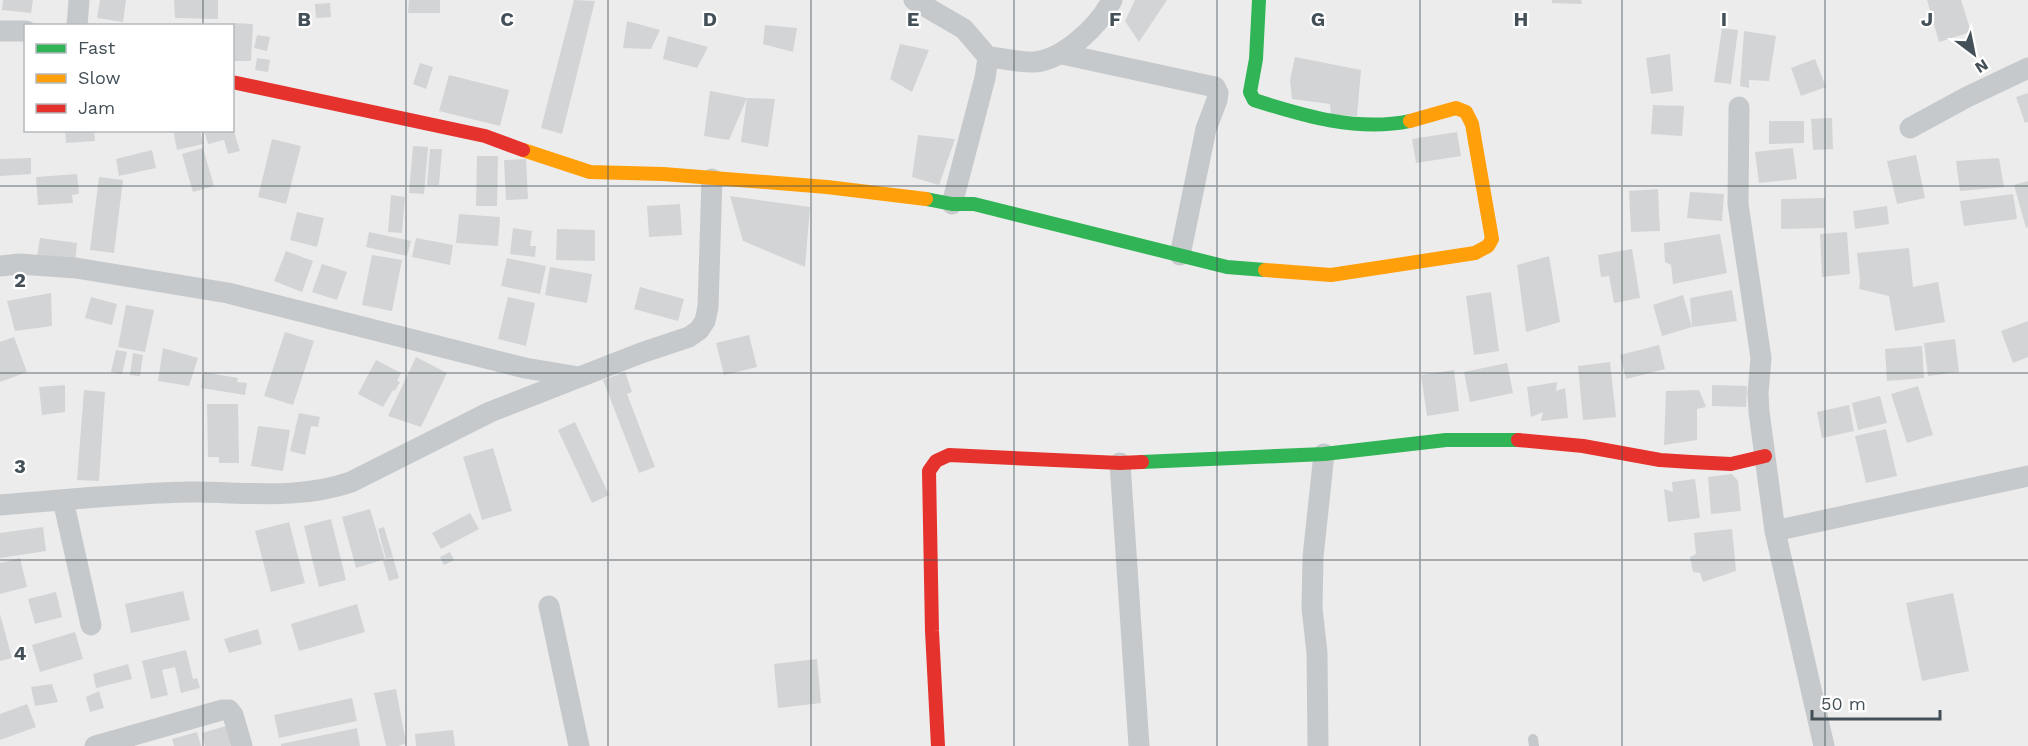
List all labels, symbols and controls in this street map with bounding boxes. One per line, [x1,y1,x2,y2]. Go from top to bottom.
text: B [297,7,311,31]
text: C [500,7,514,31]
text: D [703,7,717,31]
text: E [907,7,919,31]
text: F [1109,7,1121,31]
text: G [1311,7,1325,31]
text: H [1514,7,1528,31]
text: I [1721,7,1727,31]
text: J [1921,7,1933,31]
legend [24,24,234,132]
north arrow [1944,24,2004,84]
text: Fast [78,37,116,58]
text: N [1972,55,1992,77]
text: Slow [78,67,121,88]
text: Jam [78,97,115,118]
text: 2 [14,268,26,292]
text: 3 [14,454,26,478]
text: 4 [14,641,27,665]
scale bar [1812,683,1940,721]
text: 50 m [1821,693,1866,714]

